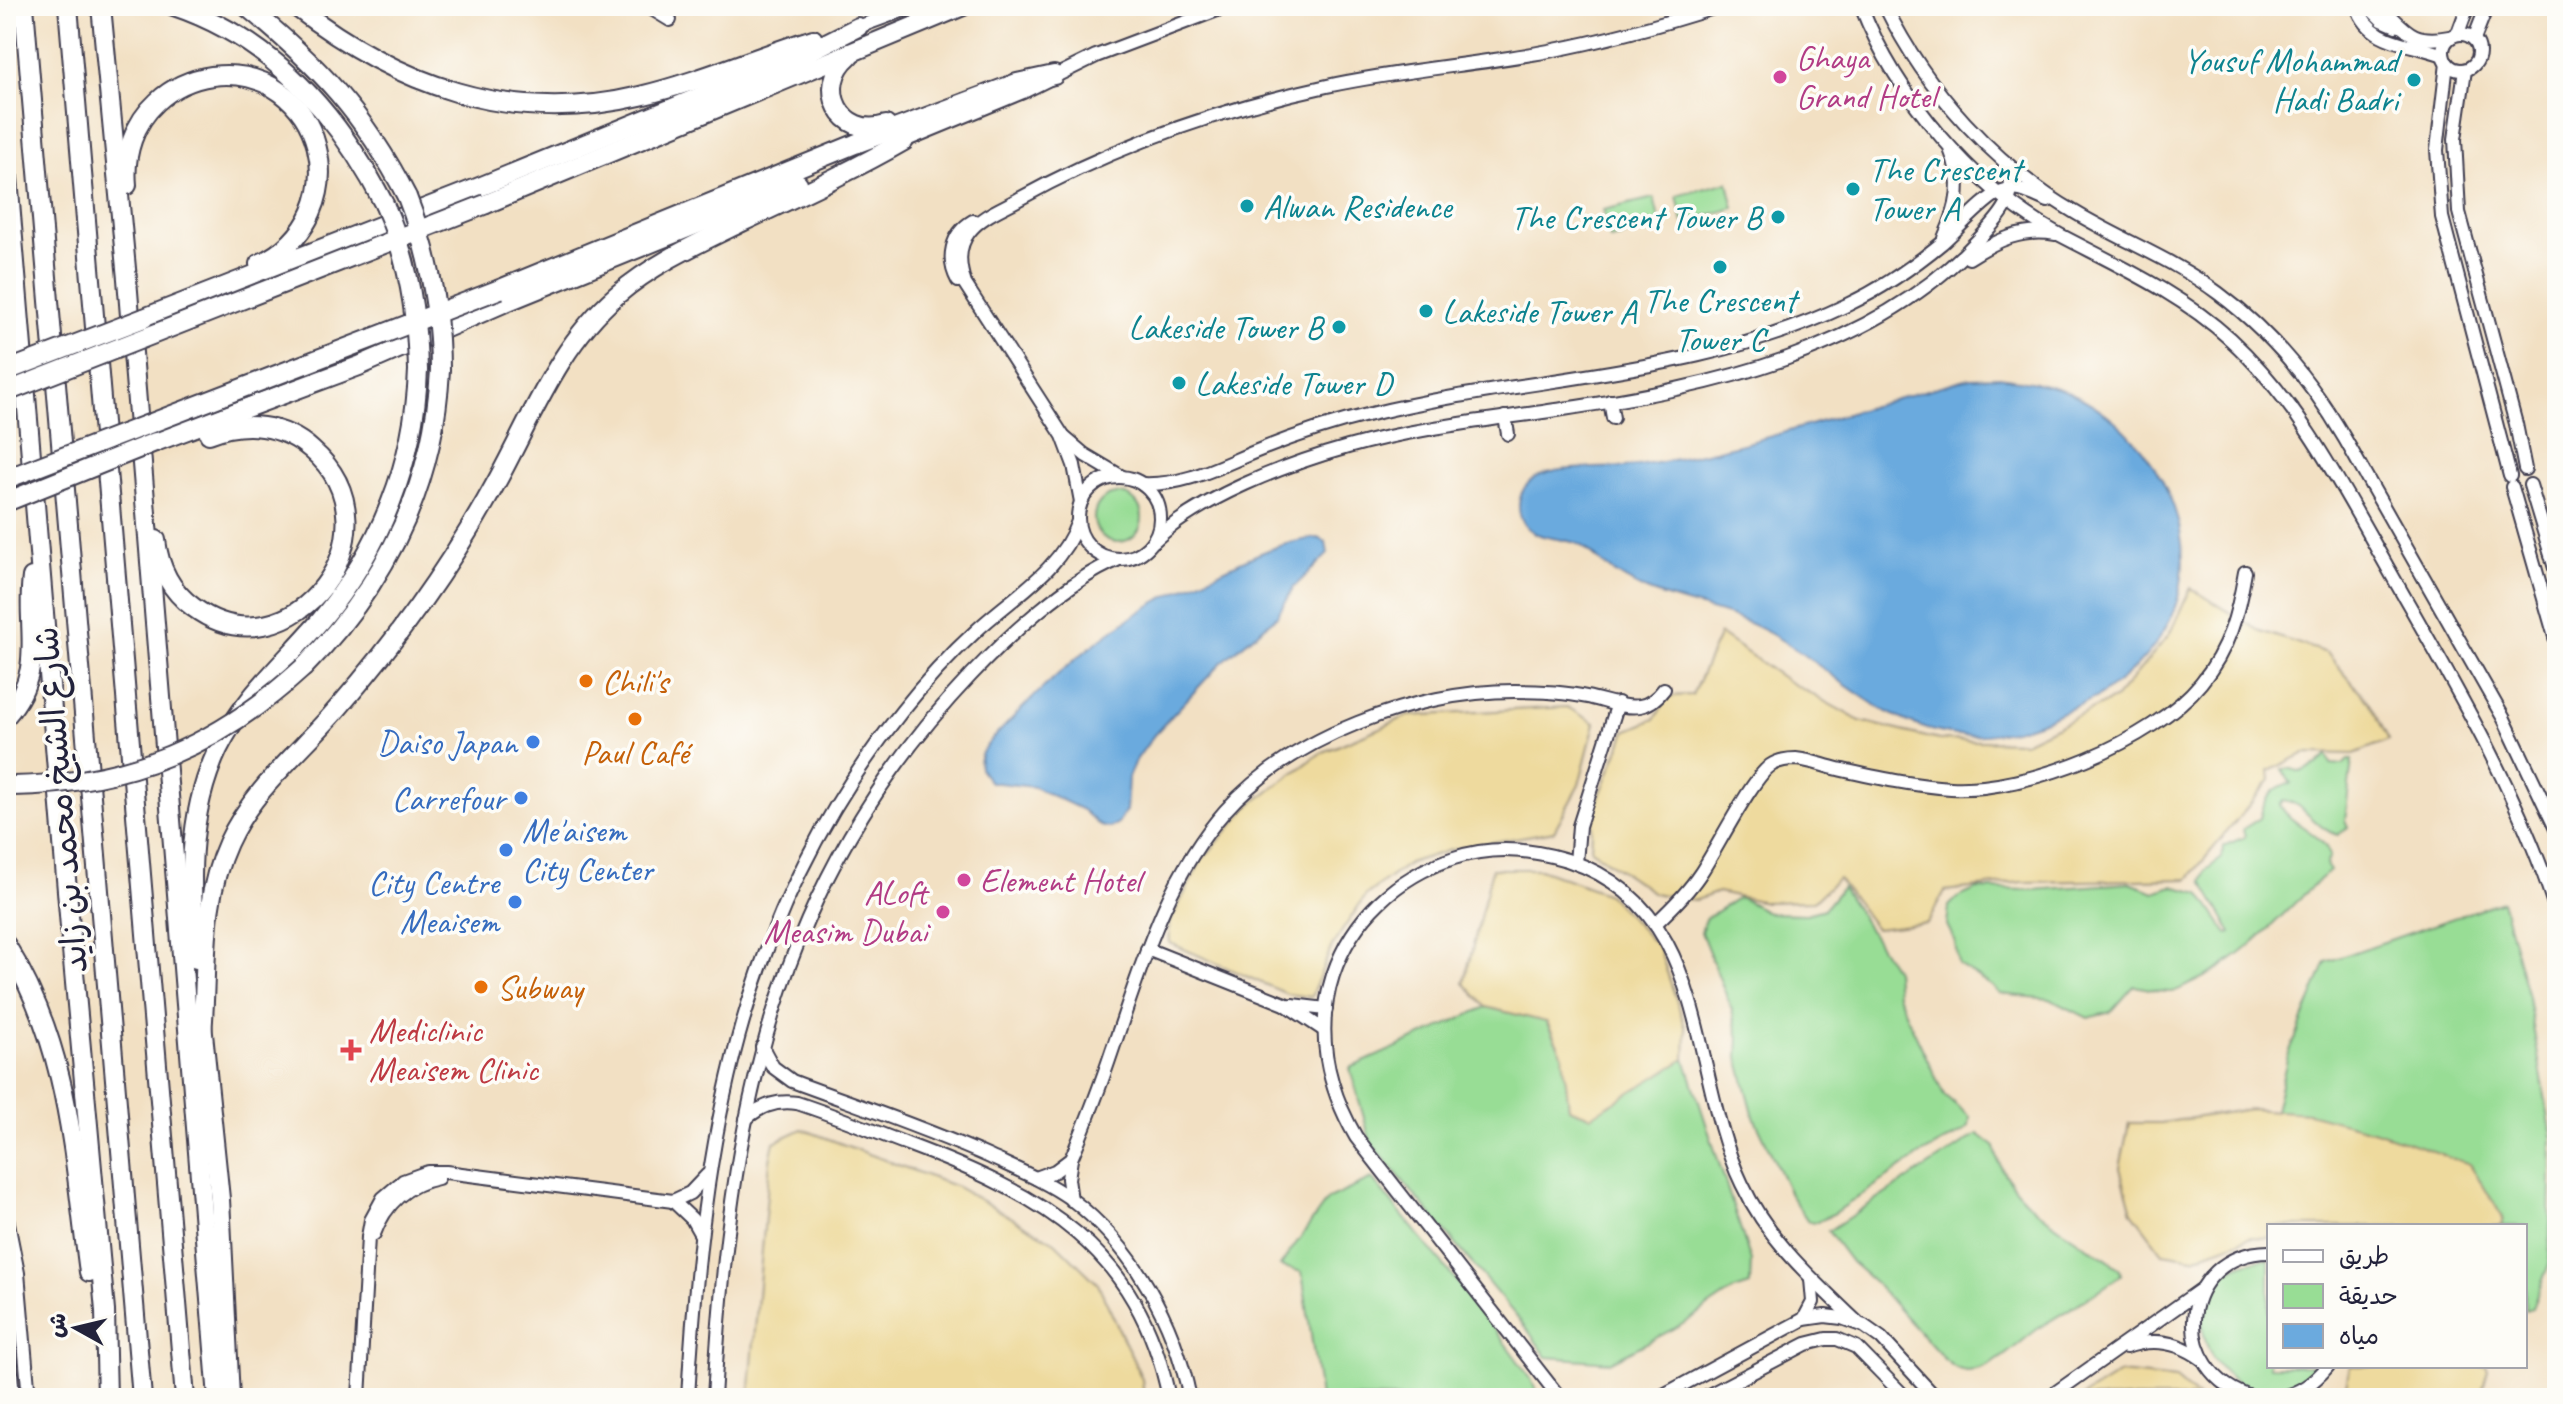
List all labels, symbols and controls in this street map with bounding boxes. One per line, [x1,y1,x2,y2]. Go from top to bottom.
place label: Ghaya Grand Hotel [1796,36,1942,118]
place label: Yousuf Mohammad Hadi Badri [2183,39,2403,121]
marker: Ghaya Grand Hotel [1771,68,1789,86]
marker: Yousuf Mohammad Hadi Badri [2405,71,2423,89]
place label: The Crescent Tower A [1869,148,2026,230]
marker: The Crescent Tower A [1844,180,1862,198]
place label: Alwan Residence [1263,185,1453,228]
place label: The Crescent Tower B [1511,196,1765,239]
marker: Alwan Residence [1238,197,1256,215]
marker: The Crescent Tower B [1769,208,1787,226]
marker: The Crescent Tower C [1711,258,1729,276]
place label: The Crescent Tower C [1644,279,1801,361]
place label: Lakeside Tower A [1442,290,1638,333]
marker: Lakeside Tower A [1417,302,1435,320]
place label: Lakeside Tower B [1128,306,1326,349]
marker: Lakeside Tower B [1330,318,1348,336]
place label: Lakeside Tower D [1195,362,1394,405]
marker: Lakeside Tower D [1170,374,1188,392]
street label: شارع الشيخ محمد بن زايد [24,625,99,975]
place label: Chili's [602,660,671,703]
marker: Chili's [577,672,595,690]
marker: Paul Café [626,710,644,728]
place label: Daiso Japan [377,721,519,764]
place label: Paul Café [581,731,693,774]
marker: Daiso Japan [524,733,542,751]
place label: Carrefour [392,777,509,820]
marker: Carrefour [512,789,530,807]
place label: Me'aisem City Center [522,809,656,891]
marker: Me'aisem City Center [497,841,515,859]
place label: Element Hotel [980,859,1147,902]
place label: City Centre Meaisem [368,861,501,943]
place label: ALoft Measim Dubai [764,871,932,953]
marker: Element Hotel [955,871,973,889]
marker: City Centre Meaisem [506,893,524,911]
marker: ALoft Measim Dubai [934,903,952,921]
place label: Subway [497,966,586,1009]
marker: Subway [472,978,490,996]
place label: Mediclinic Meaisem Clinic [369,1009,540,1091]
marker: Mediclinic Meaisem Clinic [340,1039,362,1061]
legend [2267,1224,2527,1368]
text: طريق [2339,1241,2389,1271]
text: حديقة [2339,1281,2398,1311]
north arrow [36,1288,116,1368]
text: ش [42,1311,73,1339]
text: مياه [2339,1321,2379,1351]

